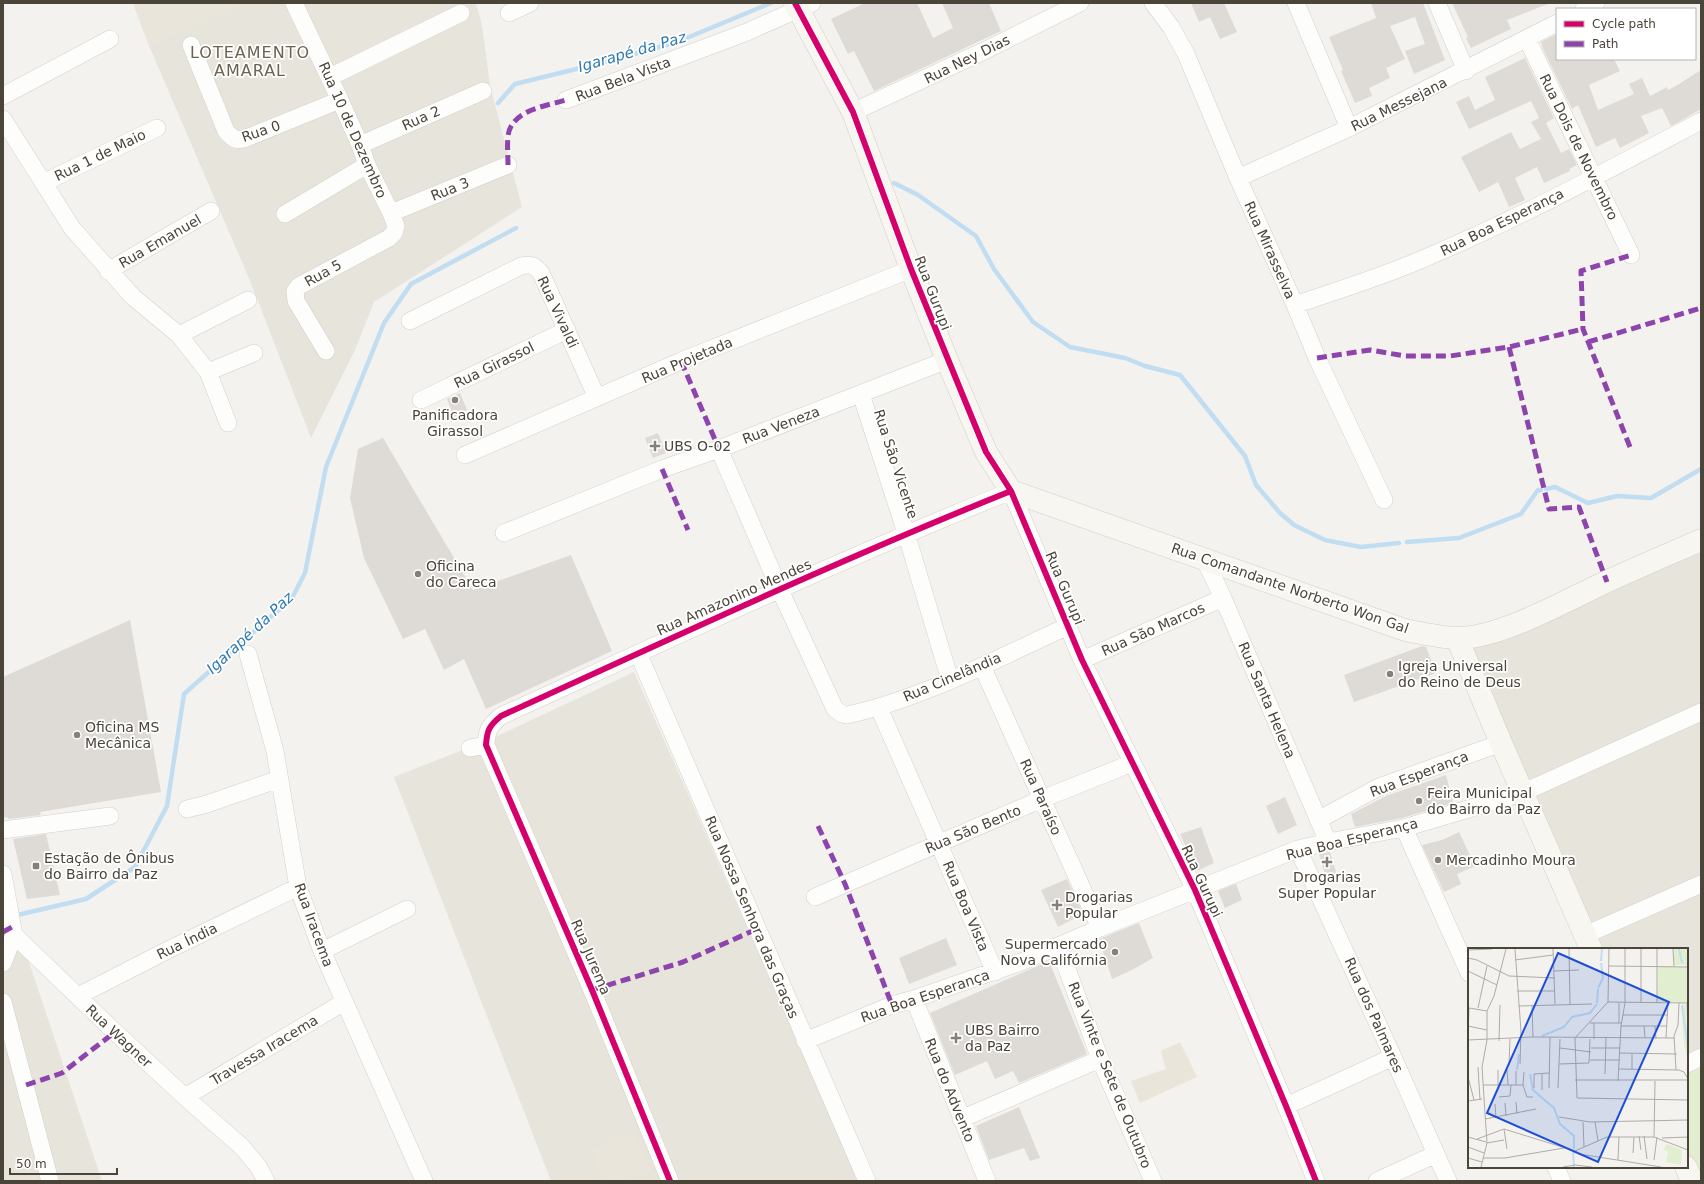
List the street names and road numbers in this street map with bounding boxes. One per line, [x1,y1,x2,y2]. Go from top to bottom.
street label: Rua Ney Dias [922,31,1012,87]
street label: Rua Bela Vista [573,53,673,105]
street label: Rua 10 de Dezembro [316,60,390,200]
street label: Rua Dois de Novembro [1537,71,1621,223]
street label: Rua Messejana [1348,74,1450,134]
street label: Rua 2 [400,103,442,133]
street label: Rua 0 [240,117,282,145]
street label: Rua 1 de Maio [52,126,148,184]
street label: Rua 3 [428,174,472,204]
street label: Rua Boa Esperança [1438,185,1566,259]
street label: Rua Mirasselva [1241,199,1299,301]
street label: Rua Emanuel [116,211,204,271]
street label: Rua Gurupi [912,254,954,332]
street label: Rua 5 [302,256,344,290]
street label: Rua Vivaldi [534,273,582,351]
street label: Rua Projetada [639,334,735,386]
street label: Rua Girassol [451,339,537,391]
street label: Rua Veneza [740,403,822,447]
street label: Rua São Vicente [871,407,921,521]
street label: Rua Comandante Norberto Won Gal [1169,540,1411,636]
street label: Rua Gurupi [1042,549,1088,627]
street label: Rua Amazonino Mendes [654,556,814,638]
street label: Rua São Marcos [1099,599,1207,659]
street label: Rua Santa Helena [1235,639,1299,761]
street label: Rua Cinelândia [901,649,1003,705]
street label: Rua Esperança [1368,748,1470,800]
street label: Rua Paraíso [1017,757,1065,837]
street label: Rua São Bento [923,802,1023,856]
street label: Rua Nossa Senhora das Graças [702,813,802,1021]
street label: Rua Boa Esperança [1284,815,1420,863]
street label: Rua Gurupi [1178,842,1226,920]
street label: Rua Boa Vista [940,858,992,954]
street label: Rua Iracema [291,881,337,969]
street label: Rua Jurema [568,917,614,997]
street label: Rua Índia [154,919,220,963]
street label: Rua dos Palmares [1341,955,1407,1075]
street label: Rua Boa Esperança [858,966,992,1026]
street label: Rua Vinte e Sete de Outubro [1065,979,1155,1171]
street label: Rua Wagner [83,1001,156,1071]
street label: Travessa Iracema [207,1012,321,1089]
street label: Rua do Advento [922,1036,978,1144]

